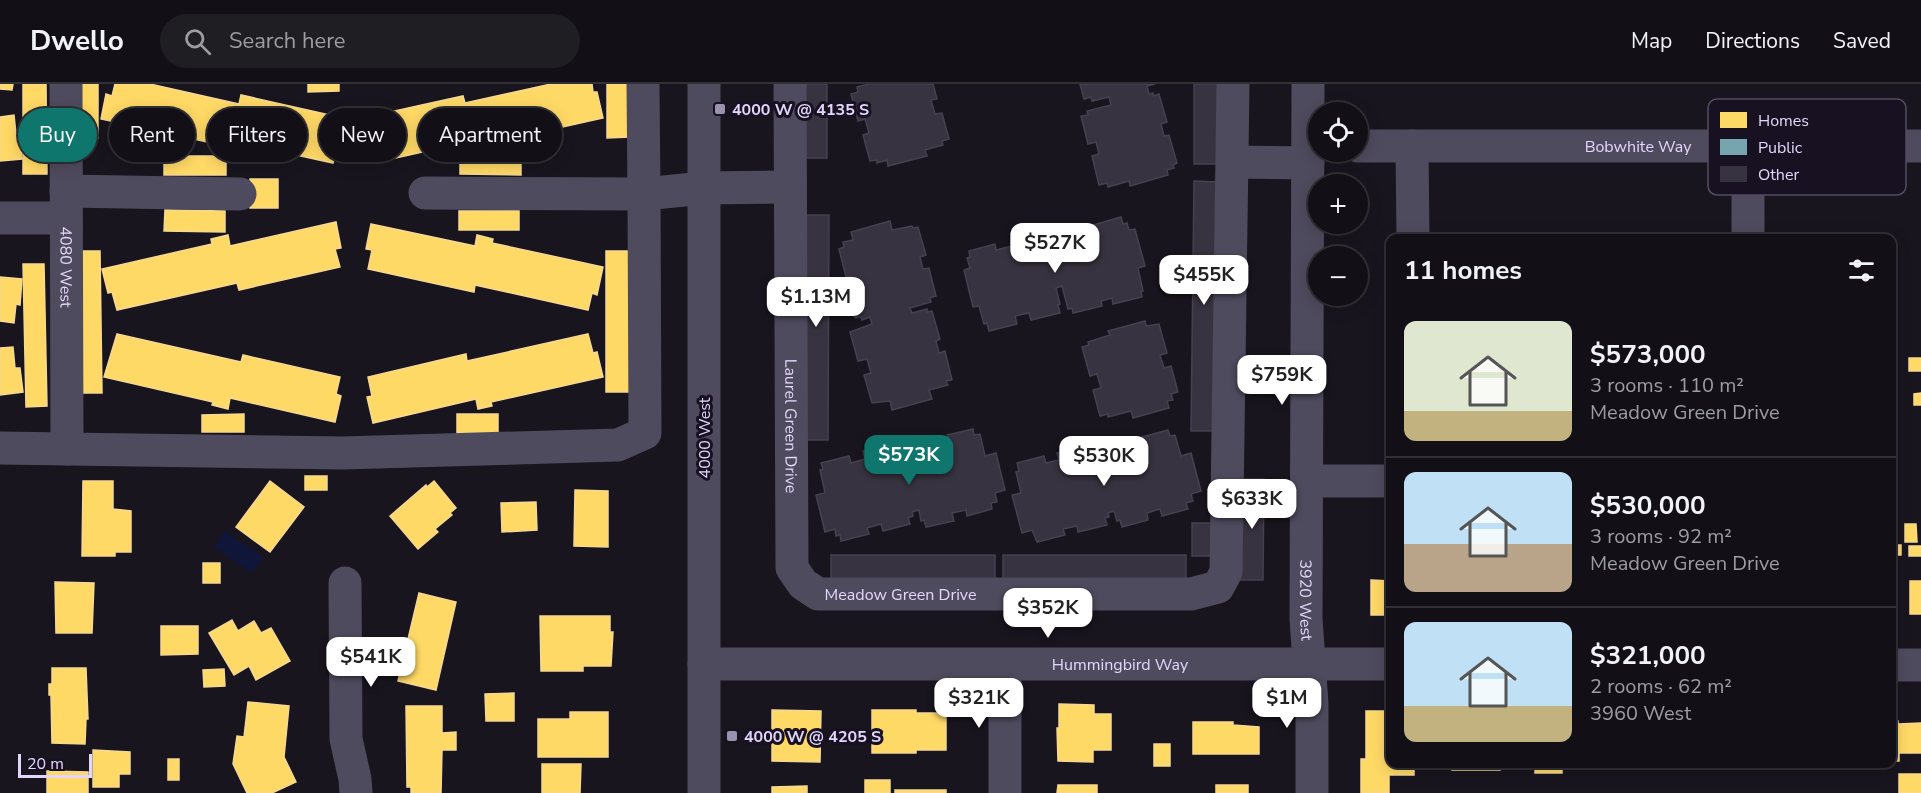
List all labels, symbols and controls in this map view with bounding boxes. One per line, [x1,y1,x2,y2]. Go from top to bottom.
search box [160,14,580,68]
text: Dwello [30,22,124,60]
icon: search [181,25,214,58]
text: Search here [229,26,346,56]
text: Map [1631,27,1672,55]
text: Directions [1705,27,1800,55]
text: Saved [1833,27,1891,55]
place label: 4000 W @ 4135 S [732,99,869,121]
legend [1708,99,1906,195]
marker: 4000 W @ 4135 S [713,102,727,116]
map controls [1308,102,1368,306]
button: locate [1308,102,1368,162]
chip: Buy [18,108,97,162]
chip: Rent [109,108,195,162]
chip: Filters [207,108,307,162]
chip: New [319,108,406,162]
chip: Apartment [418,108,562,162]
text: Homes [1758,110,1809,132]
street label: Bobwhite Way [1585,136,1692,158]
text: Public [1758,137,1803,159]
text: Other [1758,164,1799,186]
button: + [1308,174,1368,234]
pin: $527K [1013,223,1097,274]
street label: 4080 West [54,226,77,308]
text: $527K [1024,229,1086,256]
button: − [1308,246,1368,306]
text: 11 homes [1404,253,1522,288]
icon: filters [1845,254,1878,287]
pin: $455K [1162,255,1246,306]
text: $455K [1173,261,1235,288]
pin: $1.13M [767,277,865,328]
text: $1.13M [781,283,851,310]
text: $573,000 [1590,337,1706,372]
icon: home [1452,345,1524,417]
pin: $759K [1240,355,1324,406]
street label: Laurel Green Drive [779,359,802,493]
text: $759K [1251,361,1313,388]
text: 3 rooms · 110 m² [1590,372,1744,399]
street label: 4000 West [694,397,716,478]
text: Meadow Green Drive [1590,399,1780,426]
pin: $573K [867,435,951,486]
pin: $530K [1062,436,1146,487]
text: $573K [878,441,940,468]
text: $530K [1073,442,1135,469]
pin: $633K [1210,479,1294,530]
text: $633K [1221,485,1283,512]
text: $530,000 [1590,488,1706,523]
icon: home [1452,496,1524,568]
text: 3 rooms · 92 m² [1590,523,1732,550]
text: Meadow Green Drive [1590,550,1780,577]
street label: 3920 West [1294,559,1318,642]
street label: Meadow Green Drive [825,584,976,606]
pin: $352K [1006,588,1090,639]
text: $352K [1017,594,1079,621]
pin: $541K [329,637,413,688]
text: $321,000 [1590,638,1706,673]
text: $541K [340,643,402,670]
icon: home [1452,646,1524,718]
street label: Hummingbird Way [1052,654,1189,676]
text: 2 rooms · 62 m² [1590,673,1732,700]
pin: $321K [937,678,1021,729]
pin: $1M [1258,678,1316,729]
text: $321K [948,684,1010,711]
text: $1M [1266,684,1308,711]
text: 3960 West [1590,700,1691,727]
place label: 4000 W @ 4205 S [744,726,881,748]
marker: 4000 W @ 4205 S [725,729,739,743]
scale bar [18,751,92,778]
text: 20 m [27,753,64,775]

